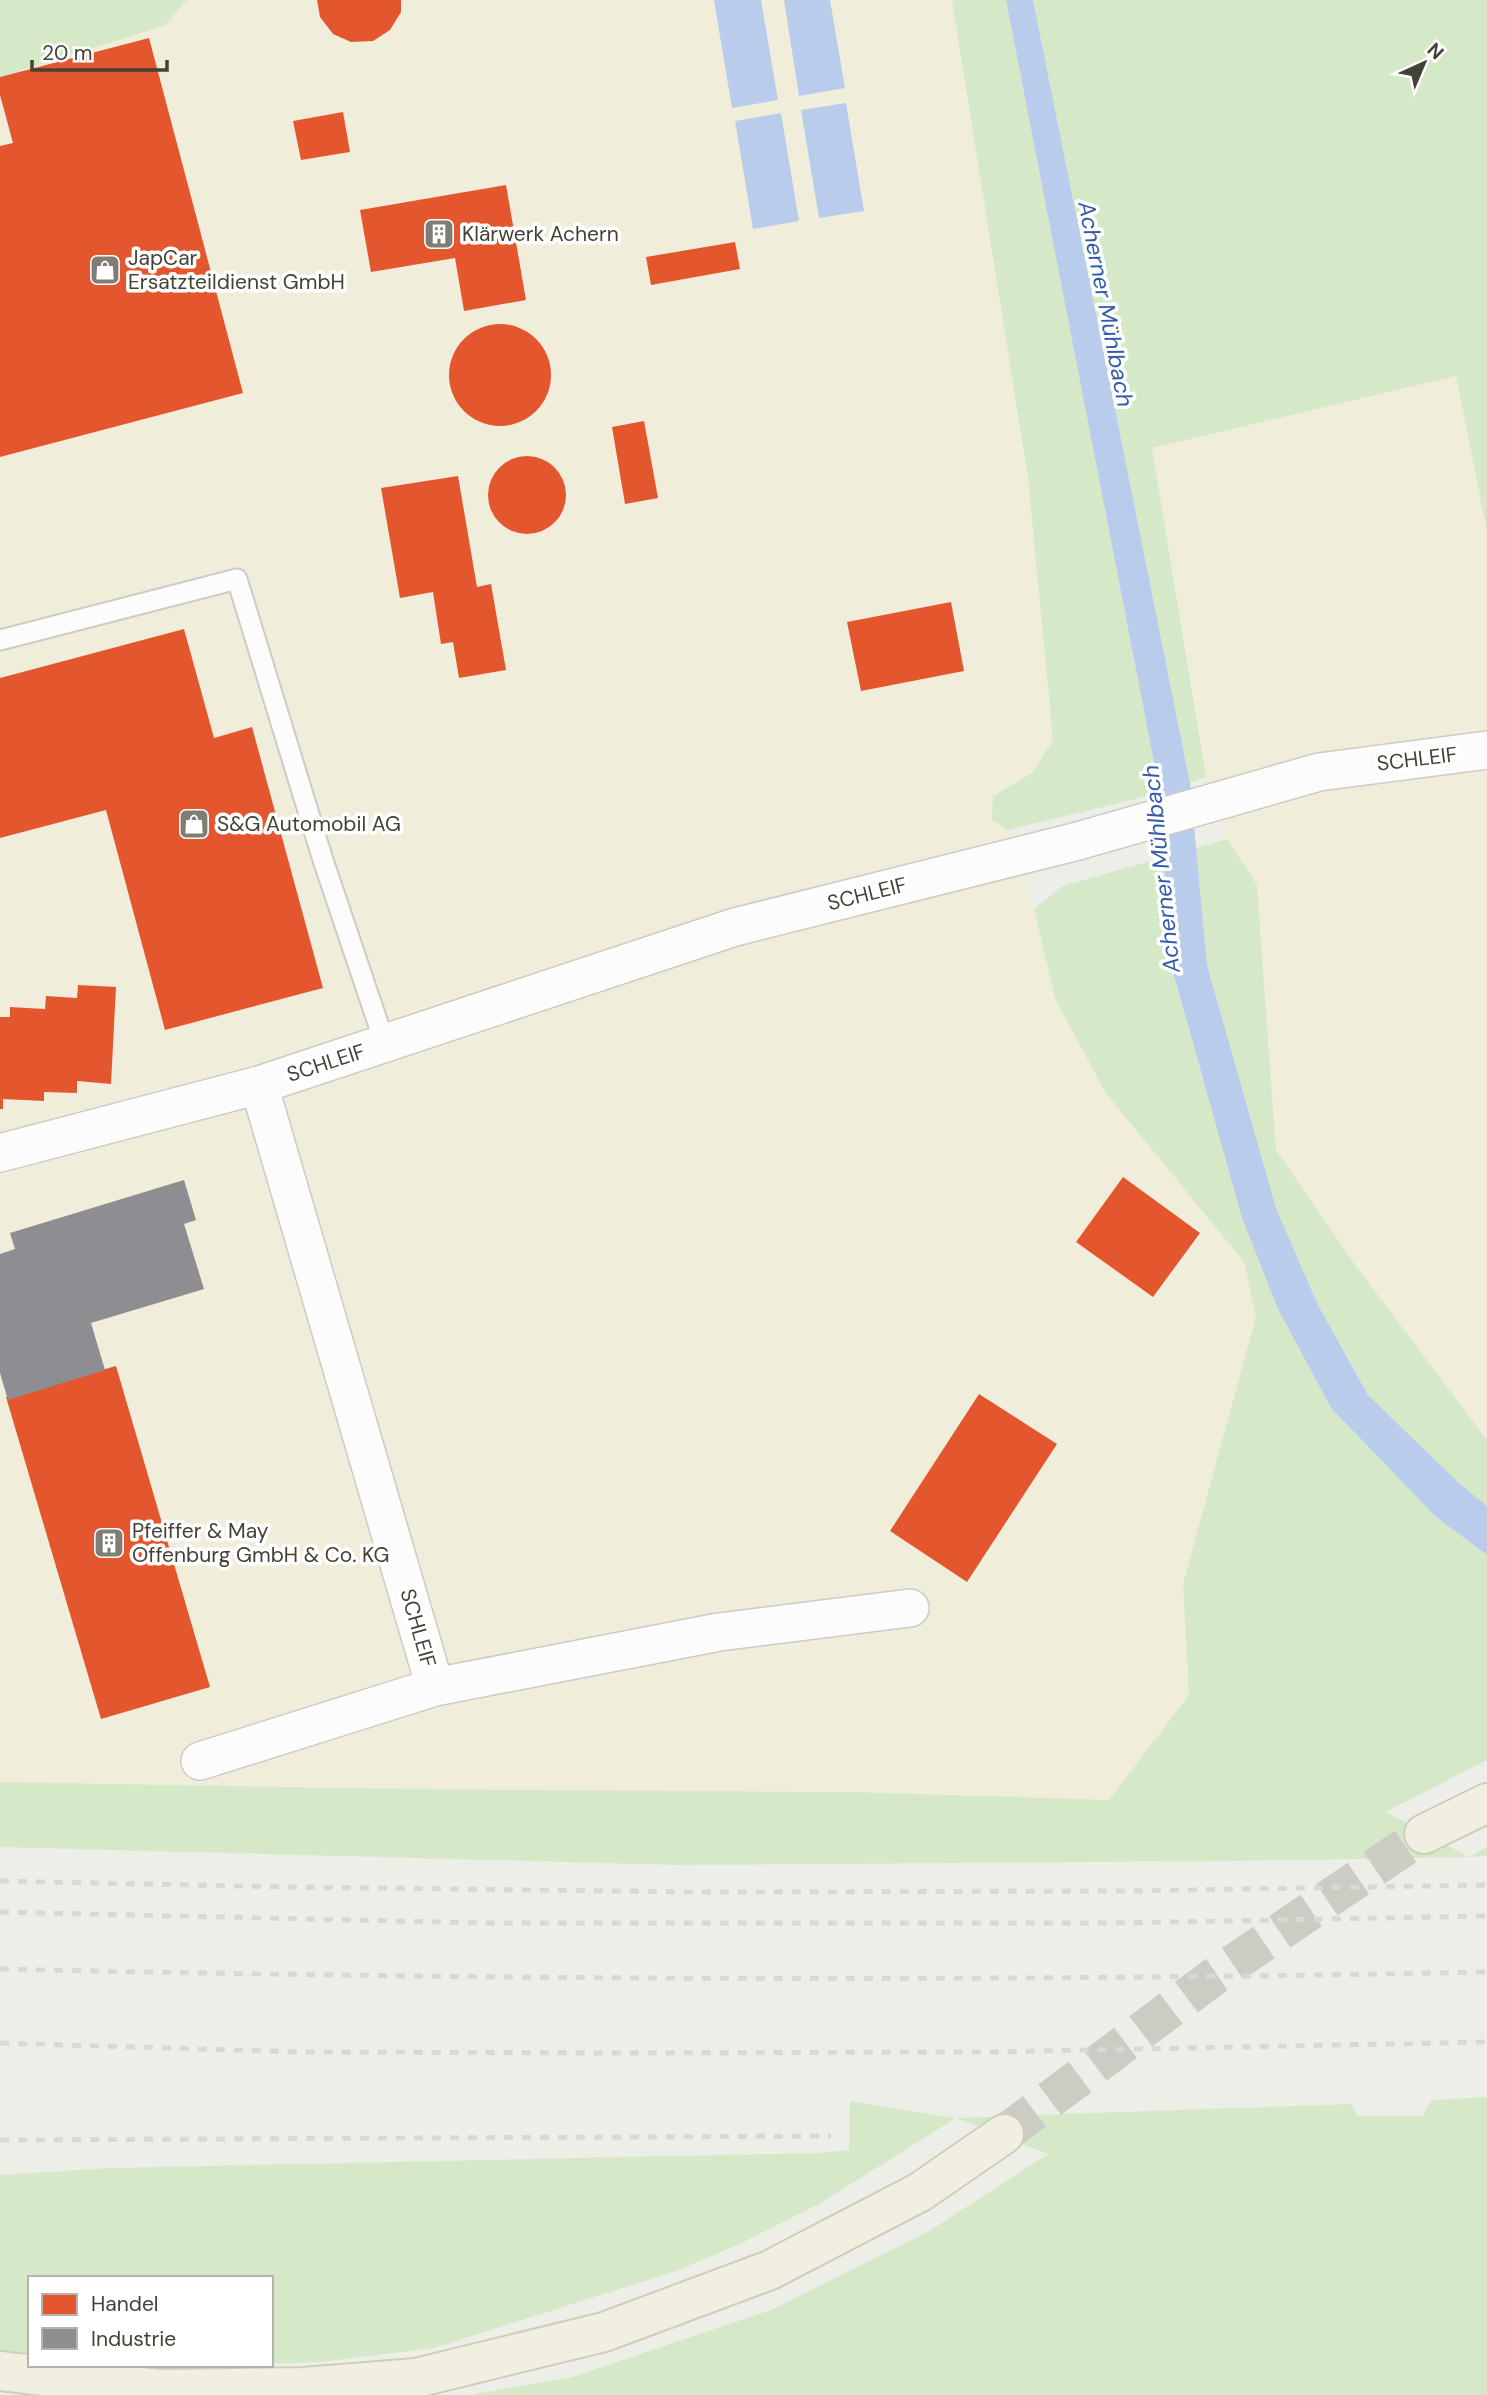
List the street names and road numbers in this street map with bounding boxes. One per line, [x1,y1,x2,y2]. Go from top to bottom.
street label: SCHLEIF [1375,740,1459,778]
street label: SCHLEIF [824,871,910,917]
street label: SCHLEIF [283,1037,369,1089]
street label: SCHLEIF [393,1585,443,1671]

